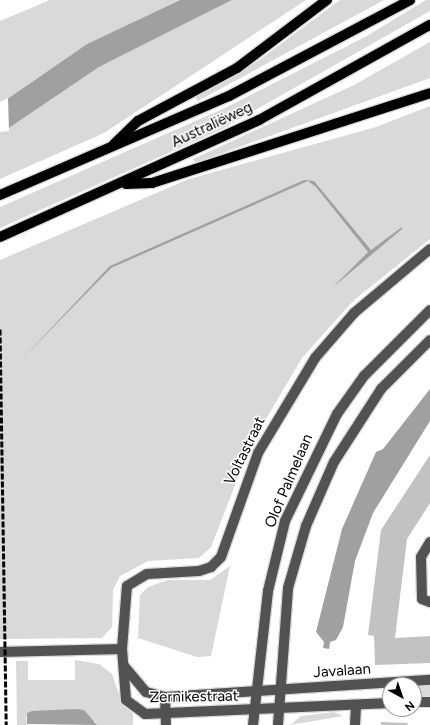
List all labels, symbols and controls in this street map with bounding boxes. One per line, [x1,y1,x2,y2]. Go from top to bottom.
street label: Australiëweg [169,98,255,152]
street label: Voltastraat [221,414,269,488]
street label: Olof Palmelaan [261,431,317,531]
street label: Javalaan [313,660,371,682]
north arrow [382,677,422,717]
street label: Zernikestraat [149,687,239,707]
text: N [402,698,417,714]

